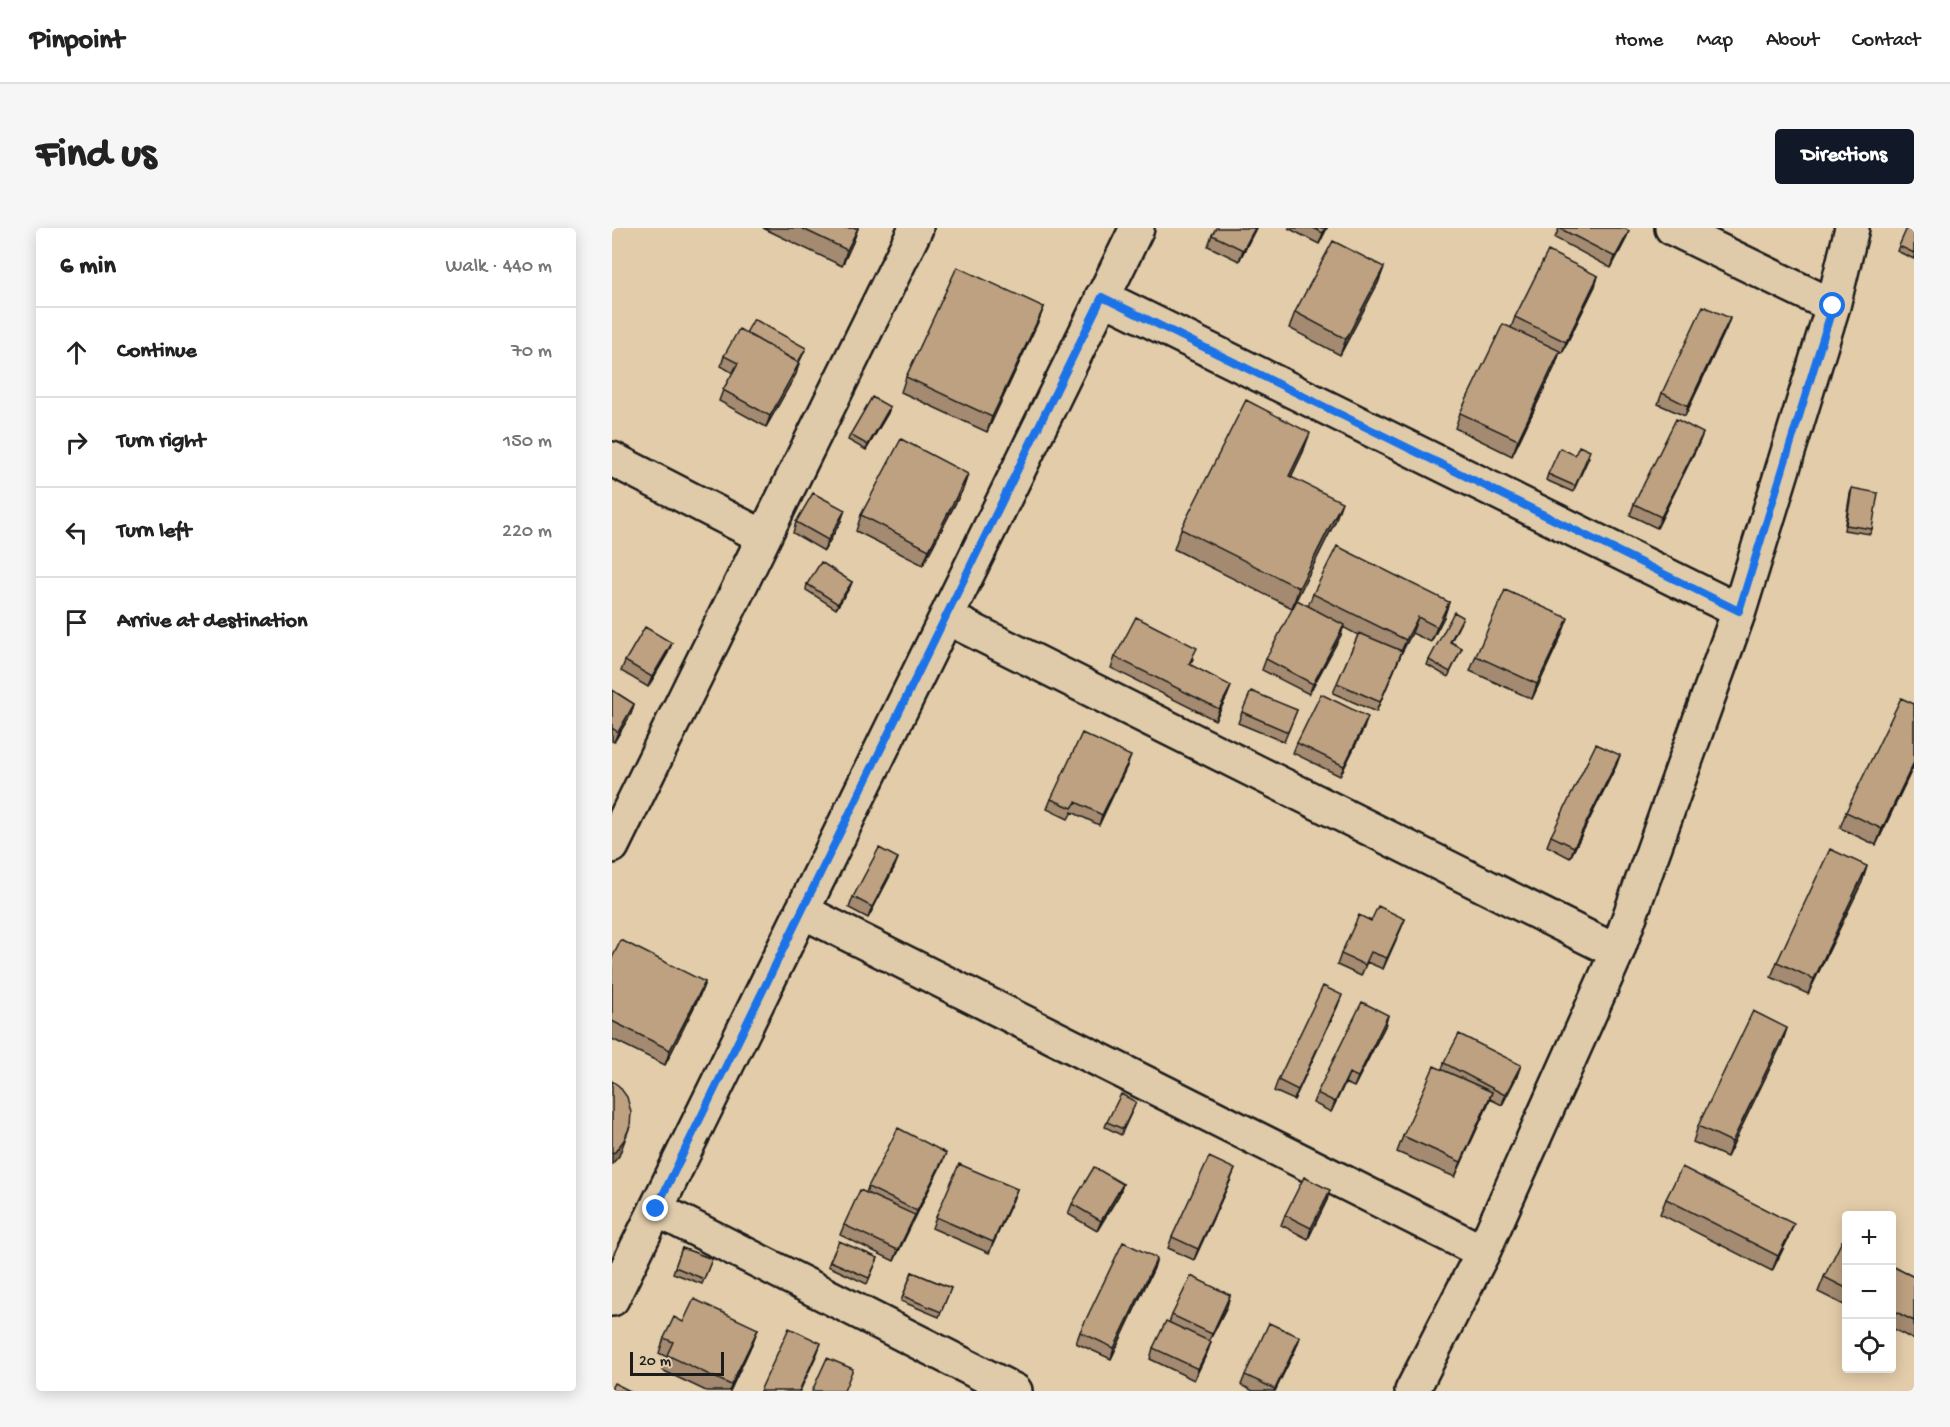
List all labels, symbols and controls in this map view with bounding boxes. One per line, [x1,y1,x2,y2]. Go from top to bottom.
text: Pinpoint [30,25,124,58]
text: Home [1615,29,1663,54]
text: Map [1696,29,1733,54]
text: About [1766,29,1819,54]
text: Contact [1852,29,1920,54]
button: Directions [1775,129,1914,184]
text: Find us [36,132,156,181]
text: 6 min [60,252,116,283]
text: Walk · 440 m [446,256,552,279]
route start [1819,292,1845,318]
icon: ahead [60,336,93,369]
text: Continue [117,339,197,365]
text: 70 m [511,341,552,364]
icon: right [60,426,93,459]
text: Turn right [117,429,205,455]
text: 150 m [503,431,552,454]
icon: left [60,516,93,549]
text: Turn left [117,519,191,545]
text: 220 m [502,521,552,544]
icon: arrive [60,606,93,639]
text: Arrive at destination [117,609,307,635]
route end [642,1195,668,1221]
map controls [1842,1211,1896,1373]
button: + [1842,1211,1896,1265]
button: − [1842,1265,1896,1319]
button: locate [1842,1319,1896,1373]
scale bar [630,1349,724,1376]
text: 20 m [639,1353,671,1372]

